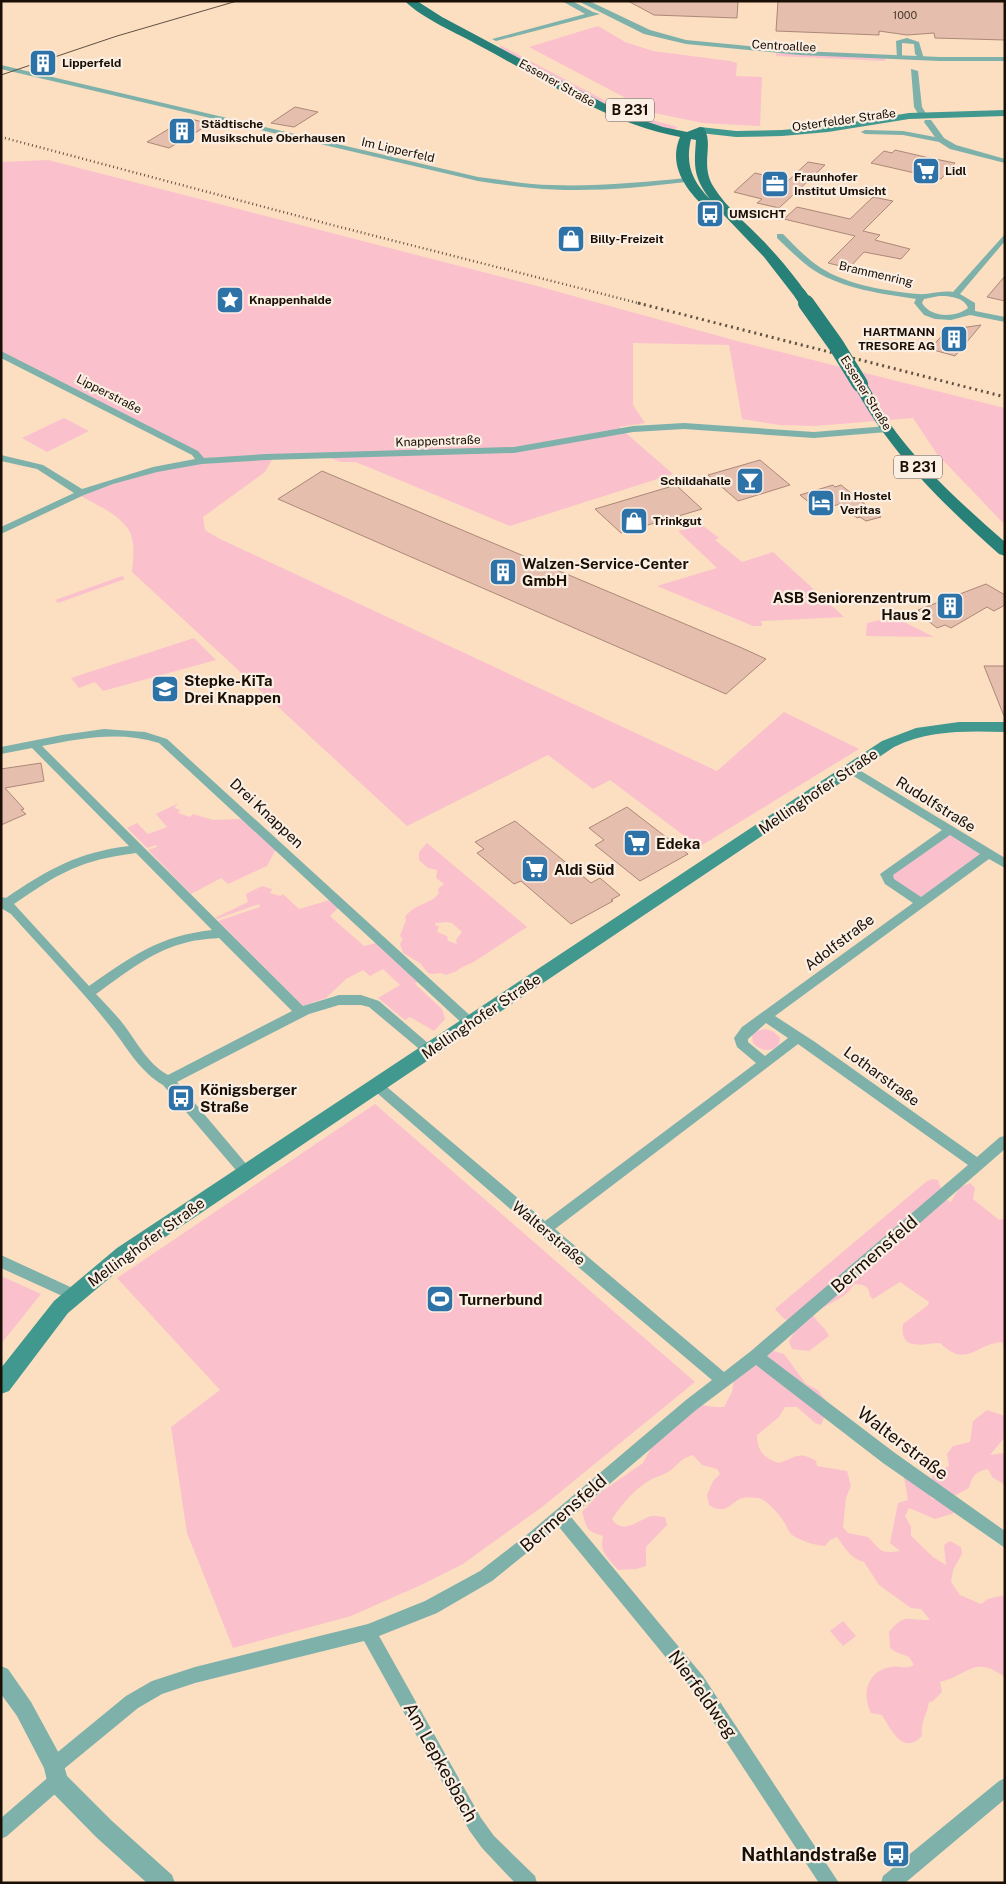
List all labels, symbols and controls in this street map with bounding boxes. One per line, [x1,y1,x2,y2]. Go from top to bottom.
house number: 1000 [893,9,918,21]
street label: Centroallee [751,37,817,55]
building icon: Lipperfeld [28,48,58,78]
place label: Lipperfeld [62,56,121,70]
street label: Essener Straße [516,56,598,110]
road number: B 231 [606,98,654,122]
street label: Osterfelder Straße [791,106,897,134]
building icon: Städtische Musikschule Oberhausen [167,116,197,146]
place label: Städtische Musikschule Oberhausen [201,117,345,145]
street label: Im Lipperfeld [360,135,436,165]
supermarket icon: Lidl [911,156,941,186]
place label: Lidl [945,164,966,178]
office icon: Fraunhofer Institut Umsicht [760,169,790,199]
place label: Fraunhofer Institut Umsicht [794,170,886,198]
bus stop icon: UMSICHT [695,199,725,229]
place label: UMSICHT [729,207,787,221]
shop icon: Billy-Freizeit [556,224,586,254]
place label: Billy-Freizeit [590,232,664,246]
street label: Brammenring [838,259,914,289]
place icon: Knappenhalde [215,285,245,315]
place label: Knappenhalde [249,293,332,307]
building icon: HARTMANN TRESORE AG [939,324,969,354]
place label: HARTMANN TRESORE AG [858,325,935,353]
street label: Essener Straße [838,353,895,433]
street label: Lipperstraße [74,372,144,417]
street label: Knappenstraße [395,433,481,449]
road number: B 231 [894,456,942,478]
bar icon: Schildahalle [735,466,765,496]
place label: Schildahalle [660,474,731,488]
hotel icon: In Hostel Veritas [806,488,836,518]
place label: In Hostel Veritas [840,489,891,517]
shop icon: Trinkgut [619,506,649,536]
place label: Trinkgut [653,514,702,528]
place label: Walzen-Service-Center GmbH [522,555,689,589]
building icon: Walzen-Service-Center GmbH [488,557,518,587]
place label: ASB Seniorenzentrum Haus 2 [773,589,931,623]
building icon: ASB Seniorenzentrum Haus 2 [935,591,965,621]
place label: Stepke-KiTa Drei Knappen [184,672,281,706]
school or university icon: Stepke-KiTa Drei Knappen [150,674,180,704]
street label: Mellinghofer Straße [755,745,881,837]
street label: Rudolfstraße [893,773,979,835]
street label: Drei Knappen [227,775,307,851]
supermarket icon: Edeka [622,828,652,858]
place label: Edeka [656,835,700,852]
supermarket icon: Aldi Süd [520,854,550,884]
place label: Aldi Süd [554,861,614,878]
street label: Adolfstraße [801,910,877,974]
street label: Mellinghofer Straße [418,970,544,1062]
street label: Lotharstraße [841,1043,923,1109]
place label: Königsberger Straße [200,1081,297,1115]
bus stop icon: Königsberger Straße [166,1083,196,1113]
street label: Mellinghofer Straße [84,1194,208,1290]
street label: Walterstraße [509,1197,589,1269]
street label: Bermensfeld [827,1211,921,1297]
sports icon: Turnerbund [425,1284,455,1314]
place label: Turnerbund [459,1291,542,1308]
street label: Walterstraße [853,1402,953,1484]
street label: Bermensfeld [516,1470,610,1556]
street label: Nierfeldweg [664,1646,742,1742]
street label: Am Lepkesbach [400,1699,482,1825]
bus stop icon: Nathlandstraße [881,1839,911,1869]
place label: Nathlandstraße [741,1844,877,1865]

